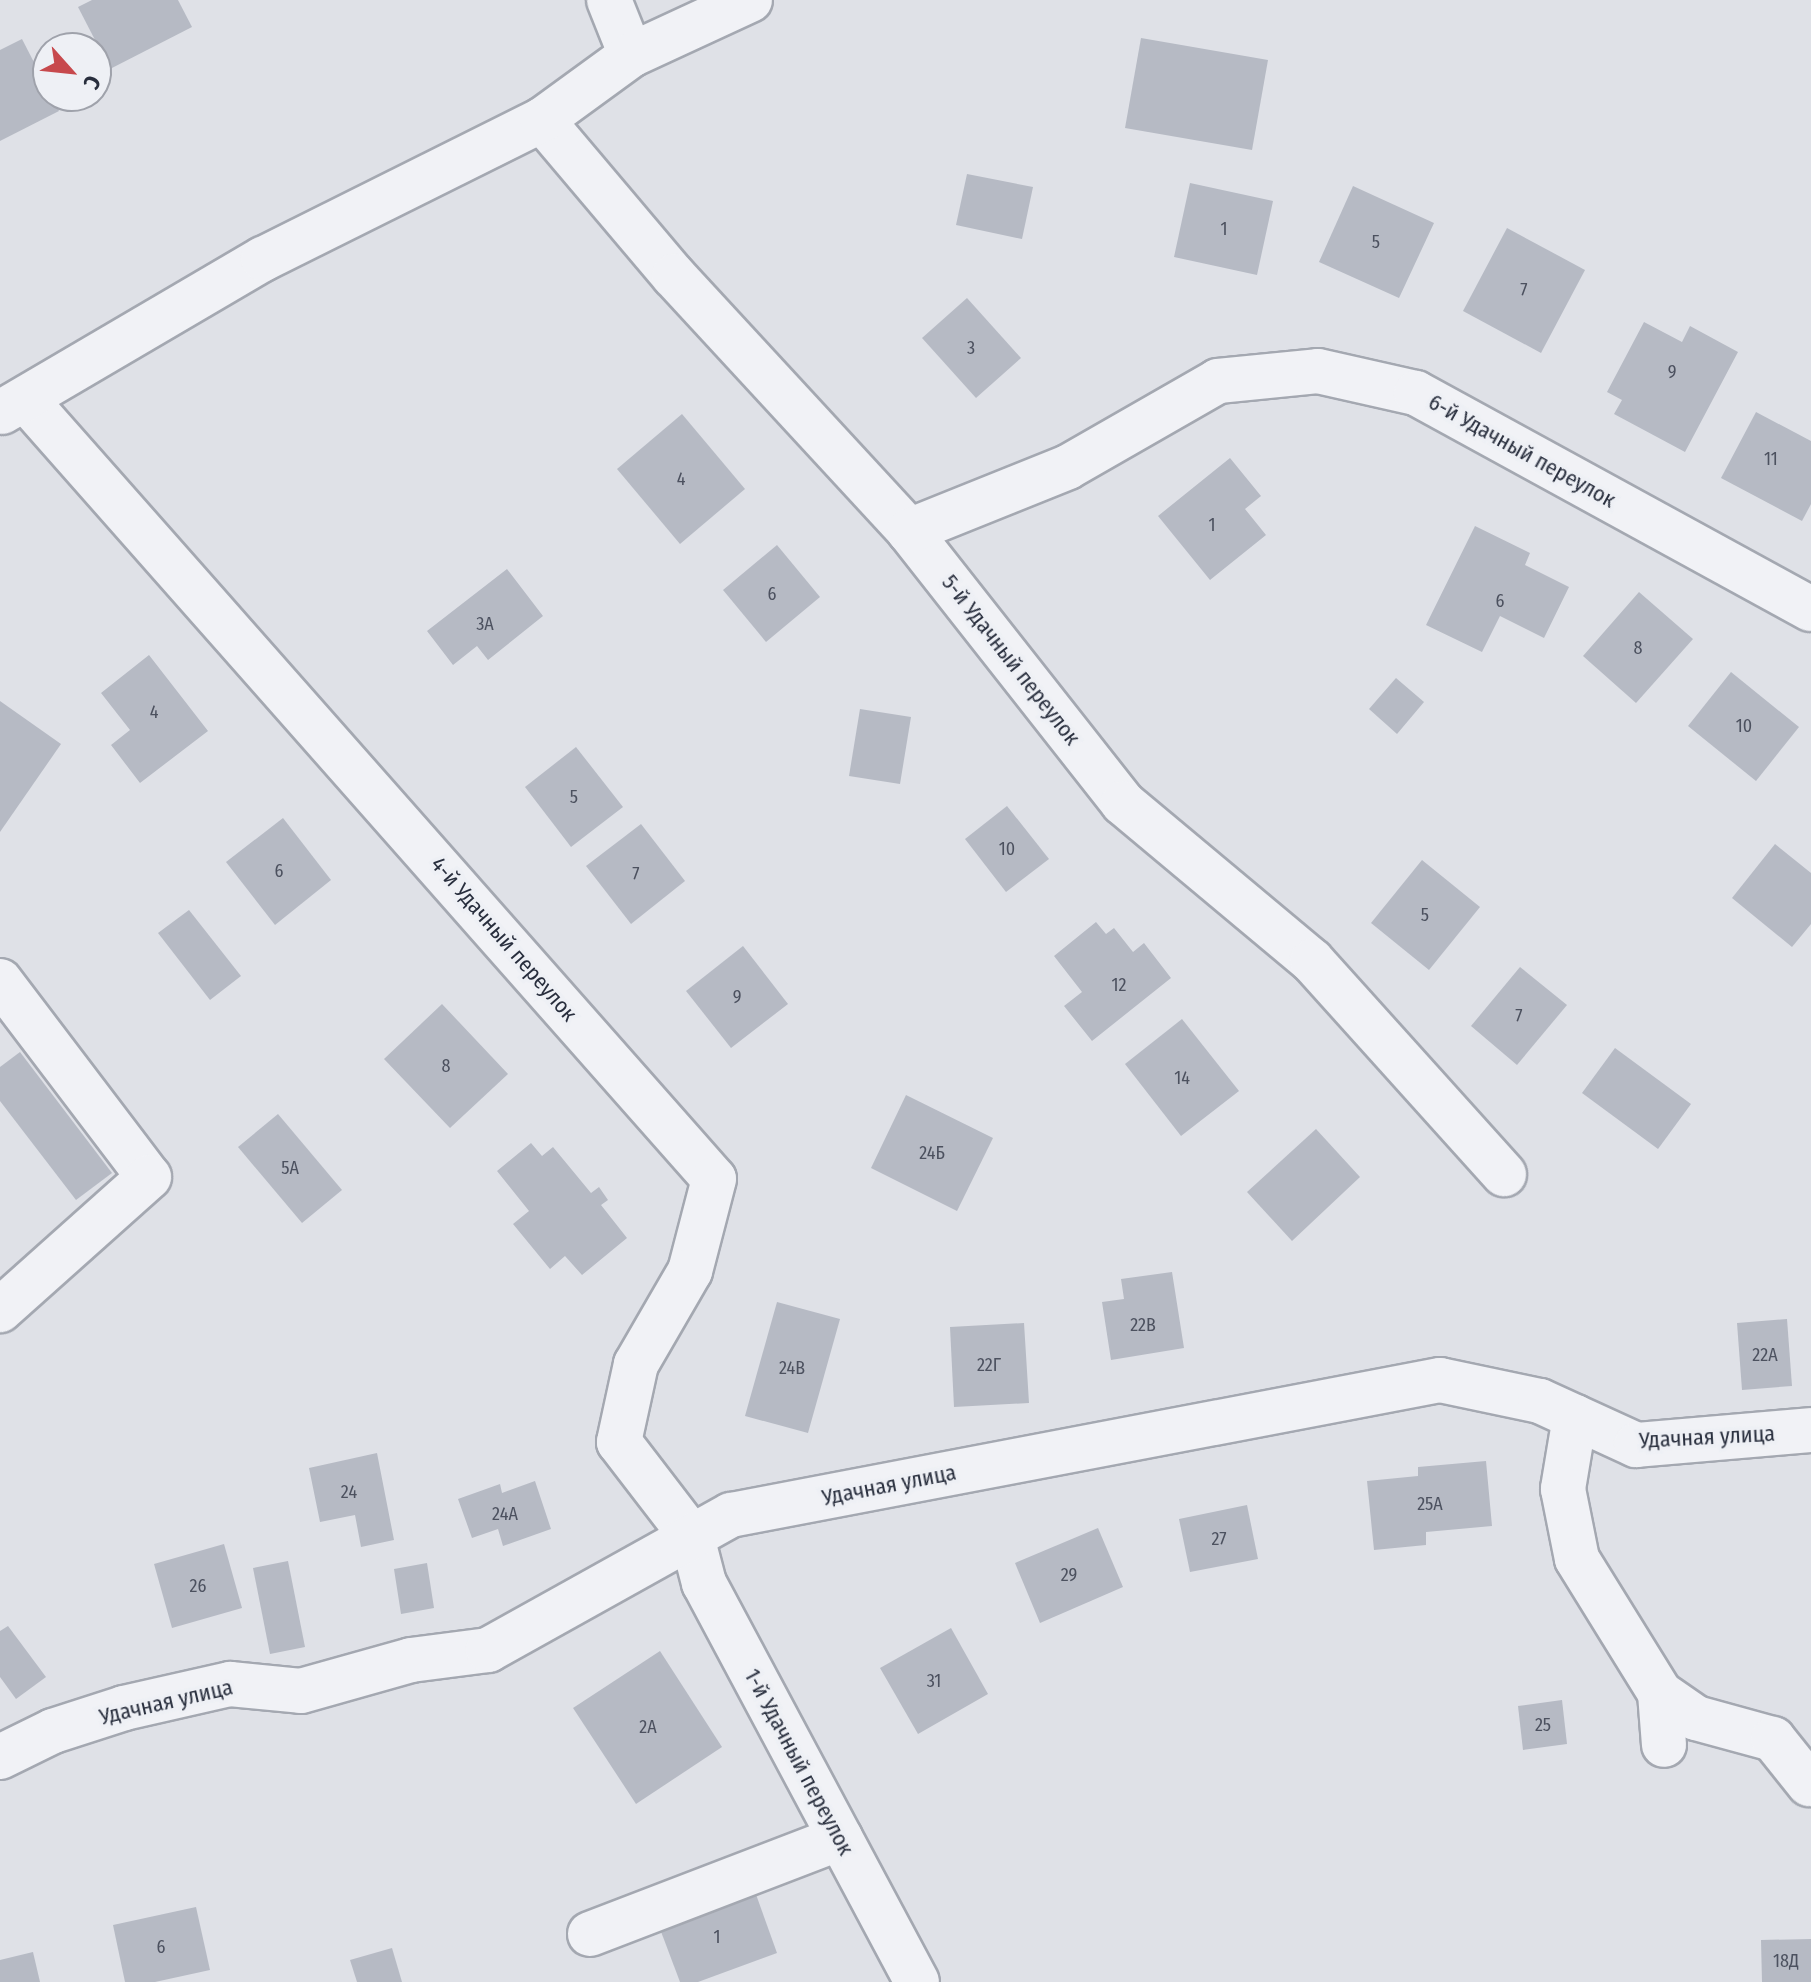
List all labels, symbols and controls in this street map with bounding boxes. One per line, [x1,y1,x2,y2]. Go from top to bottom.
north arrow [32,32,112,112]
text: С [77,71,107,93]
house number: 1 [1220,218,1228,240]
house number: 5 [1372,231,1380,253]
house number: 7 [1520,279,1528,301]
house number: 3 [967,337,975,359]
house number: 9 [1668,361,1676,383]
street label: 6-й Удачный переулок [1424,389,1620,513]
house number: 11 [1764,448,1778,470]
house number: 4 [677,468,685,490]
house number: 1 [1208,514,1216,536]
street label: 5-й Удачный переулок [936,570,1086,750]
house number: 6 [768,583,776,605]
house number: 6 [1496,590,1504,612]
house number: 3А [476,613,494,635]
house number: 8 [1634,637,1642,659]
house number: 4 [150,701,158,723]
house number: 10 [1736,715,1752,737]
house number: 5 [570,786,578,808]
house number: 10 [999,838,1015,860]
street label: 4-й Удачный переулок [425,851,583,1027]
house number: 6 [275,860,283,882]
house number: 7 [632,863,640,885]
house number: 5 [1421,904,1429,926]
house number: 12 [1112,974,1126,996]
house number: 9 [733,986,741,1008]
house number: 7 [1515,1005,1523,1027]
house number: 8 [442,1055,450,1077]
house number: 14 [1174,1067,1190,1089]
house number: 24Б [919,1142,945,1164]
house number: 5А [281,1157,299,1179]
house number: 22В [1130,1314,1156,1336]
house number: 22А [1752,1344,1778,1366]
house number: 22Г [977,1354,1001,1376]
house number: 24В [779,1357,805,1379]
street label: Удачная улица [1638,1420,1776,1454]
street label: Удачная улица [820,1459,958,1511]
house number: 24 [341,1481,357,1503]
house number: 25А [1417,1493,1443,1515]
house number: 24А [492,1503,518,1525]
house number: 27 [1211,1528,1227,1550]
house number: 29 [1061,1564,1077,1586]
house number: 26 [190,1575,206,1597]
street label: 1-й Удачный переулок [739,1664,859,1860]
house number: 31 [927,1670,941,1692]
street label: Удачная улица [97,1674,235,1730]
house number: 25 [1535,1714,1551,1736]
house number: 2А [639,1716,657,1738]
house number: 1 [713,1926,721,1948]
house number: 6 [157,1936,165,1958]
house number: 18Д [1773,1950,1799,1972]

